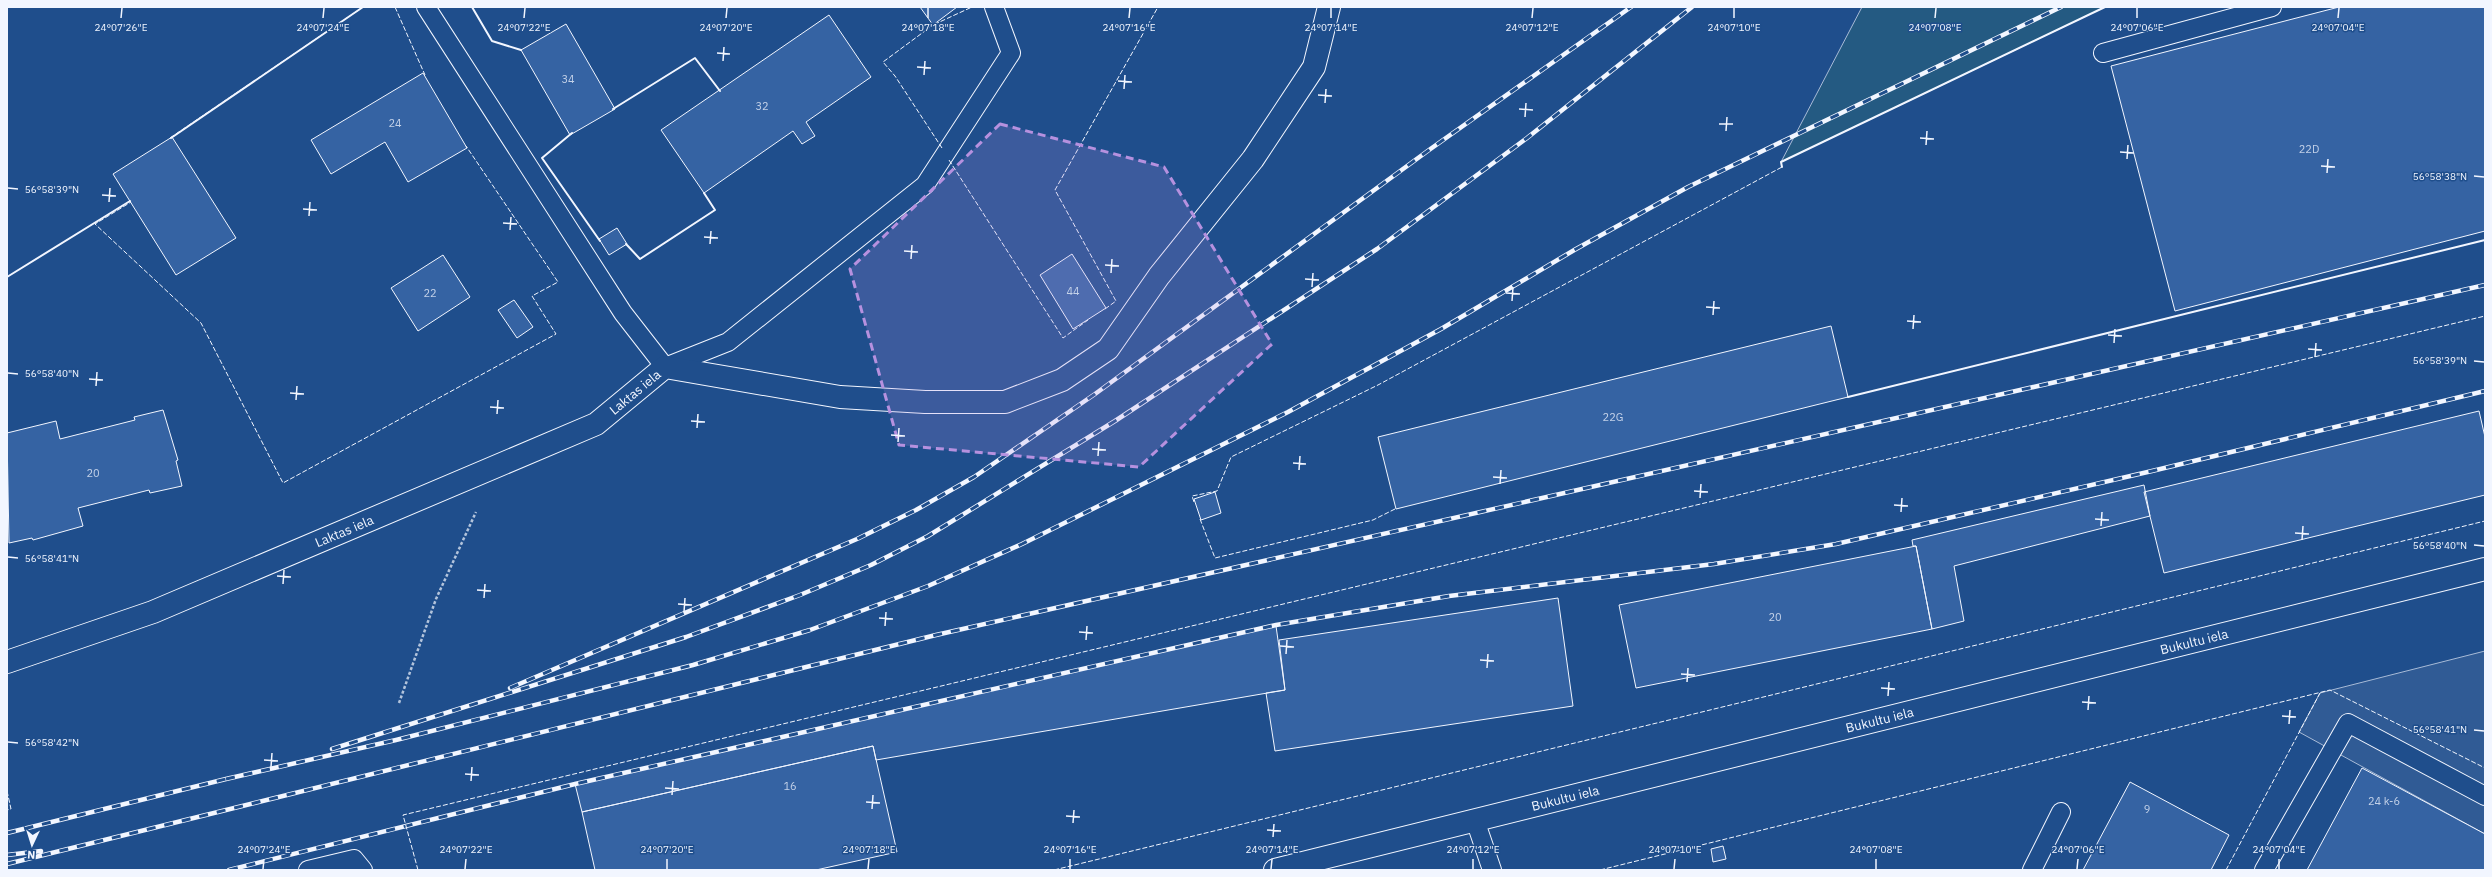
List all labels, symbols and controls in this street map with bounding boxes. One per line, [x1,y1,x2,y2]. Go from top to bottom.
text: 24°07'26"E [94,21,148,34]
text: 24°07'24"E [296,21,350,34]
text: 24°07'22"E [497,21,551,34]
text: 24°07'20"E [699,21,753,34]
text: 24°07'18"E [901,21,955,34]
text: 24°07'16"E [1102,21,1156,34]
text: 24°07'14"E [1304,21,1358,34]
text: 24°07'12"E [1505,21,1559,34]
text: 24°07'10"E [1707,21,1761,34]
text: 24°07'08"E [1908,21,1962,34]
text: 24°07'06"E [2110,21,2164,34]
text: 24°07'04"E [2311,21,2365,34]
house number: 34 [561,72,575,86]
house number: 32 [755,99,769,113]
house number: 24 [388,116,402,130]
house number: 22D [2299,142,2319,156]
text: 56°58'38"N [2413,170,2467,183]
text: 56°58'39"N [25,183,79,196]
house number: 44 [1066,284,1080,298]
house number: 22 [423,286,437,300]
text: 56°58'39"N [2413,354,2467,367]
street label: Laktas iela [606,366,665,419]
text: 56°58'40"N [25,367,79,380]
house number: 22G [1603,410,1623,424]
house number: 20 [86,466,100,480]
street label: Laktas iela [312,511,376,551]
text: 56°58'40"N [2413,539,2467,552]
text: 56°58'41"N [25,552,79,565]
house number: 20 [1768,610,1782,624]
street label: Bukultu iela [2158,625,2230,659]
street label: Bukultu iela [1844,703,1915,737]
text: 56°58'41"N [2413,723,2467,736]
text: 56°58'42"N [25,736,79,749]
house number: 16 [783,779,797,793]
street label: Bukultu iela [1530,782,1601,815]
house number: 24 k-6 [2368,794,2400,808]
house number: 9 [2144,802,2150,816]
north arrow [12,825,52,865]
text: 24°07'24"E [237,843,291,856]
text: 24°07'22"E [439,843,493,856]
text: 24°07'20"E [640,843,694,856]
text: 24°07'18"E [842,843,896,856]
text: 24°07'16"E [1043,843,1097,856]
text: 24°07'14"E [1245,843,1299,856]
text: 24°07'12"E [1446,843,1500,856]
text: 24°07'10"E [1648,843,1702,856]
text: 24°07'08"E [1849,843,1903,856]
text: 24°07'06"E [2051,843,2105,856]
text: 24°07'04"E [2252,843,2306,856]
text: N [27,848,36,862]

